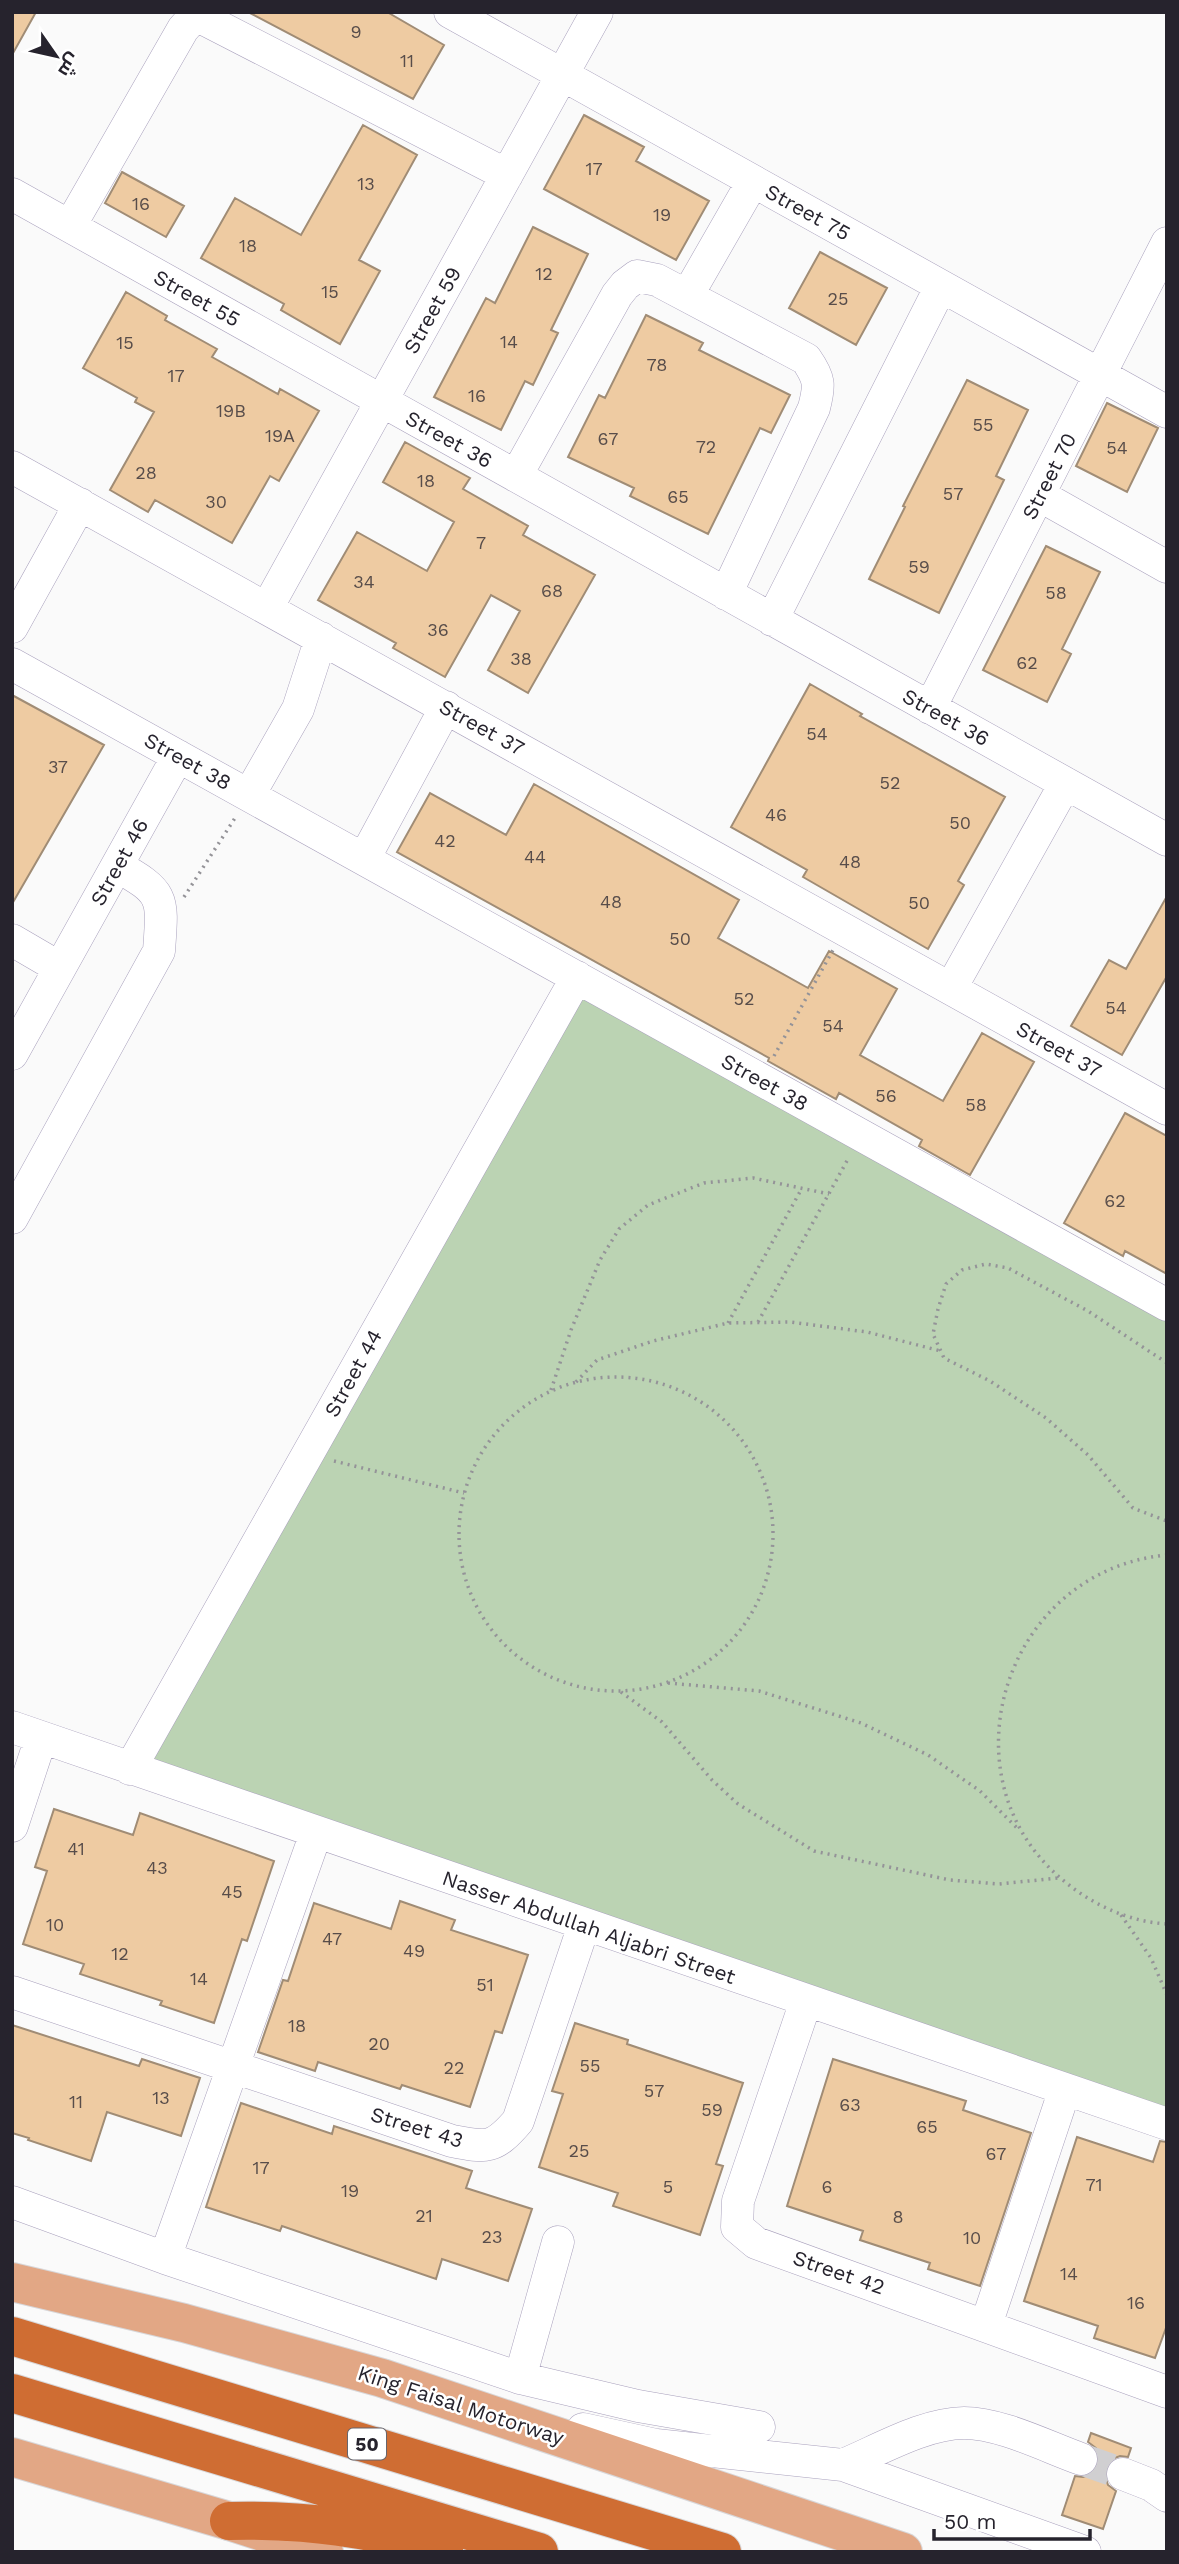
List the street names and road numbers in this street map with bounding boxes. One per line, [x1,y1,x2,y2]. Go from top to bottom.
street label: Street 75 [761,178,855,246]
street label: Street 59 [398,262,466,358]
street label: Street 55 [149,264,245,332]
street label: Street 36 [401,405,497,473]
street label: Street 70 [1017,428,1081,524]
street label: Street 36 [898,683,994,751]
street label: Street 37 [435,693,529,761]
street label: Street 38 [140,727,236,795]
street label: Street 46 [85,814,153,910]
street label: Street 37 [1012,1015,1106,1083]
street label: Street 38 [717,1048,813,1116]
street label: Street 44 [319,1325,387,1421]
street label: Nasser Abdullah Aljabri Street [439,1865,739,1989]
street label: Street 43 [368,2101,466,2153]
street label: Street 42 [790,2245,888,2299]
street label: King Faisal Motorway [355,2360,567,2450]
road number: 50 [348,2428,386,2460]

